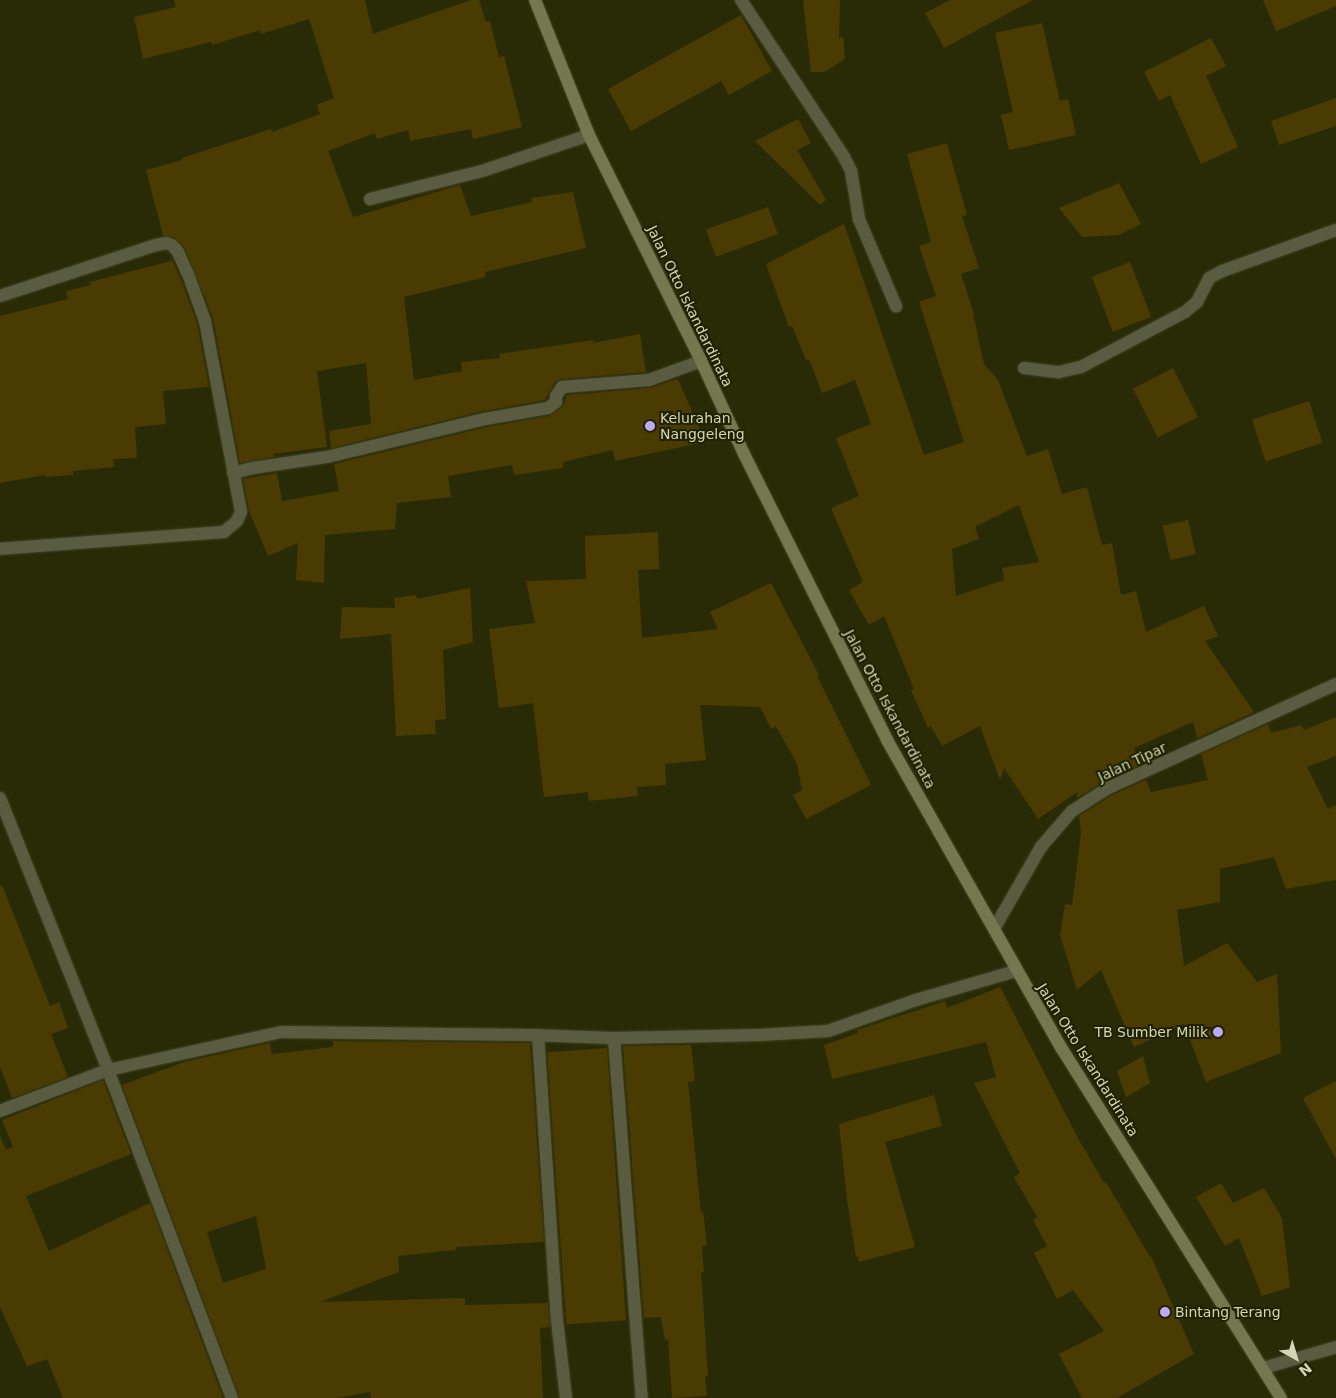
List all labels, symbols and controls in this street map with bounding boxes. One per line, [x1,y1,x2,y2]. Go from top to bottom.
street label: Jalan Otto Iskandardinata [644,223,736,389]
place label: Kelurahan Nanggeleng [660,410,745,442]
marker: Kelurahan Nanggeleng [644,420,656,432]
street label: Jalan Otto Iskandardinata [841,627,939,791]
street label: Jalan Tipar [1095,739,1169,785]
street label: Jalan Otto Iskandardinata [1034,980,1142,1140]
place label: TB Sumber Milik [1094,1024,1208,1040]
marker: TB Sumber Milik [1212,1026,1224,1038]
place label: Bintang Terang [1175,1304,1281,1320]
marker: Bintang Terang [1159,1306,1171,1318]
north arrow [1271,1333,1321,1383]
text: N [1296,1360,1315,1380]

